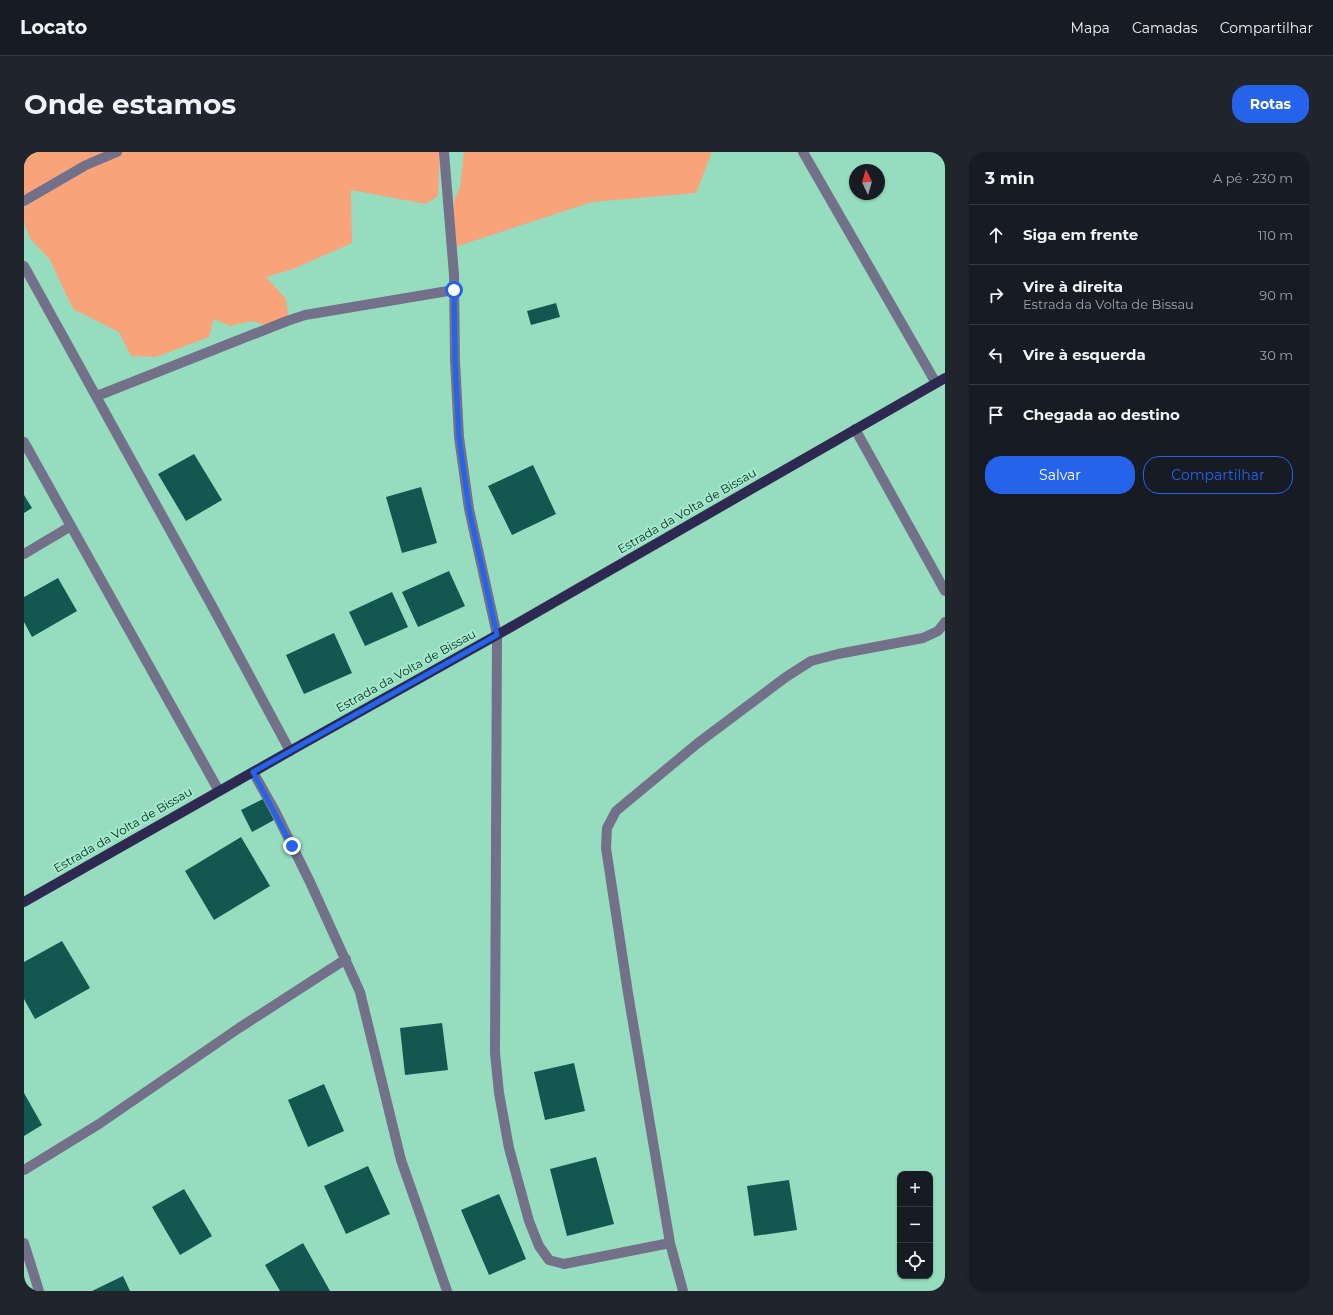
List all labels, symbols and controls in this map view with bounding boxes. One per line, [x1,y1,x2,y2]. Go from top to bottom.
text: Locato [20,16,87,39]
text: Mapa [1071,19,1110,37]
text: Camadas [1132,19,1198,37]
text: Compartilhar [1220,19,1313,37]
button: Rotas [1232,85,1309,123]
text: Onde estamos [24,87,236,121]
north arrow [849,164,885,200]
text: 3 min [985,168,1035,188]
text: A pé · 230 m [1213,170,1293,186]
icon: ahead [985,224,1007,246]
text: Siga em frente [1023,225,1138,244]
text: 110 m [1258,227,1293,243]
text: Vire à direita [1023,277,1123,296]
route start [445,281,463,299]
icon: right [985,284,1007,306]
text: 90 m [1259,287,1293,303]
text: Estrada da Volta de Bissau [1023,296,1194,312]
icon: left [985,344,1007,366]
text: Vire à esquerda [1023,345,1146,364]
text: 30 m [1260,347,1293,363]
icon: arrive [985,404,1007,426]
text: Chegada ao destino [1023,405,1180,424]
button: Salvar [985,456,1135,494]
button: Compartilhar [1143,456,1293,494]
street label: Estrada da Volta de Bissau [615,465,759,556]
street label: Estrada da Volta de Bissau [333,626,478,715]
street label: Estrada da Volta de Bissau [51,784,195,875]
route end [283,837,301,855]
map controls [897,1171,933,1279]
button: + [897,1171,933,1207]
button: − [897,1207,933,1243]
button: locate [897,1243,933,1279]

